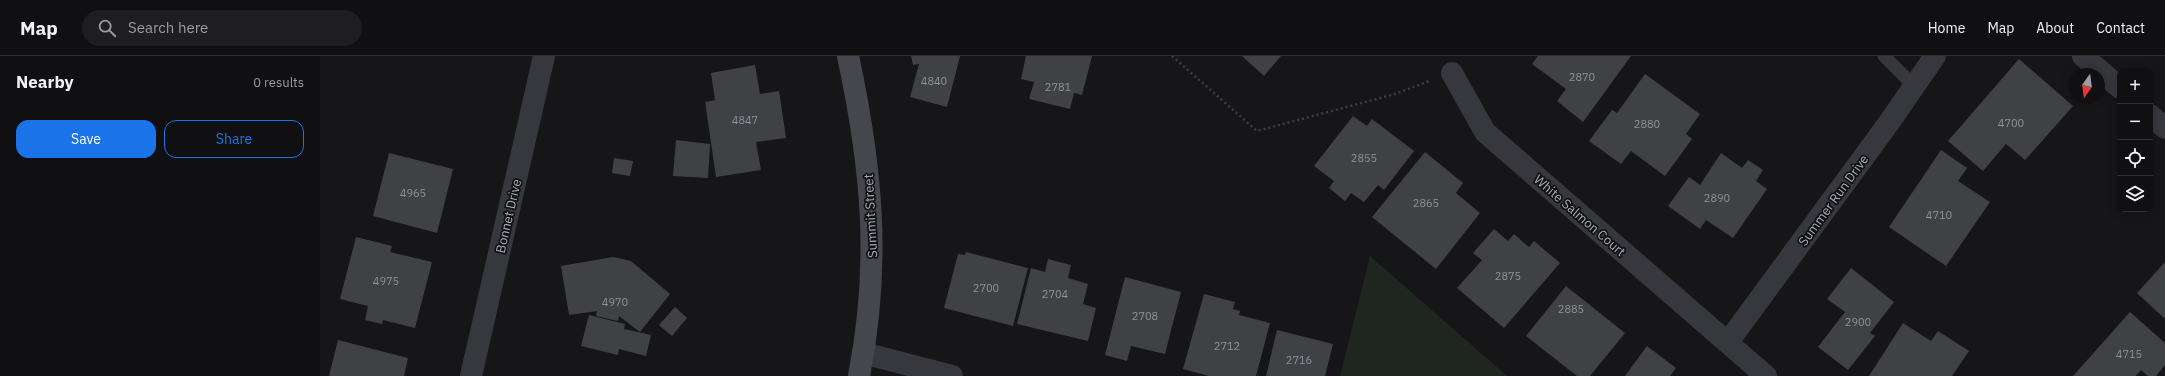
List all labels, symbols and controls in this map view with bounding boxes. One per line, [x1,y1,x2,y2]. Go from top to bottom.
search box [82,10,362,46]
text: Map [20,16,58,40]
icon: search [96,17,118,39]
text: Search here [128,18,208,37]
text: Home [1928,19,1965,37]
text: Map [1987,19,2014,37]
text: About [2036,19,2074,37]
text: Contact [2096,19,2145,37]
north arrow [2069,68,2105,104]
map controls [2117,68,2153,212]
button: + [2117,68,2153,104]
house number: 2870 [1569,70,1595,84]
text: Nearby [16,71,74,93]
text: 0 results [253,74,304,91]
house number: 4840 [921,74,947,88]
house number: 2781 [1045,80,1072,94]
button: − [2117,104,2153,140]
house number: 4847 [732,113,758,127]
house number: 4700 [1998,116,2024,130]
house number: 2880 [1634,117,1660,131]
button: Save [16,120,156,158]
button: Share [164,120,304,158]
button: locate [2117,140,2153,176]
house number: 2855 [1351,151,1377,165]
street label: Summer Run Drive [1795,151,1872,249]
street label: White Salmon Court [1530,171,1629,260]
street label: Summit Street [860,173,881,258]
button: layers [2117,176,2153,212]
street label: Bonnet Drive [492,177,525,255]
house number: 4965 [400,186,426,200]
house number: 2890 [1704,191,1730,205]
house number: 2865 [1413,196,1439,210]
house number: 4710 [1926,208,1952,222]
house number: 2875 [1495,269,1521,283]
house number: 4975 [373,274,399,288]
house number: 2700 [973,281,999,295]
house number: 2704 [1042,287,1069,301]
house number: 4970 [602,295,628,309]
house number: 2885 [1558,302,1584,316]
house number: 2708 [1132,309,1158,323]
house number: 2900 [1845,315,1871,329]
house number: 2712 [1214,339,1240,353]
house number: 4715 [2116,347,2142,361]
house number: 2716 [1286,353,1312,367]

